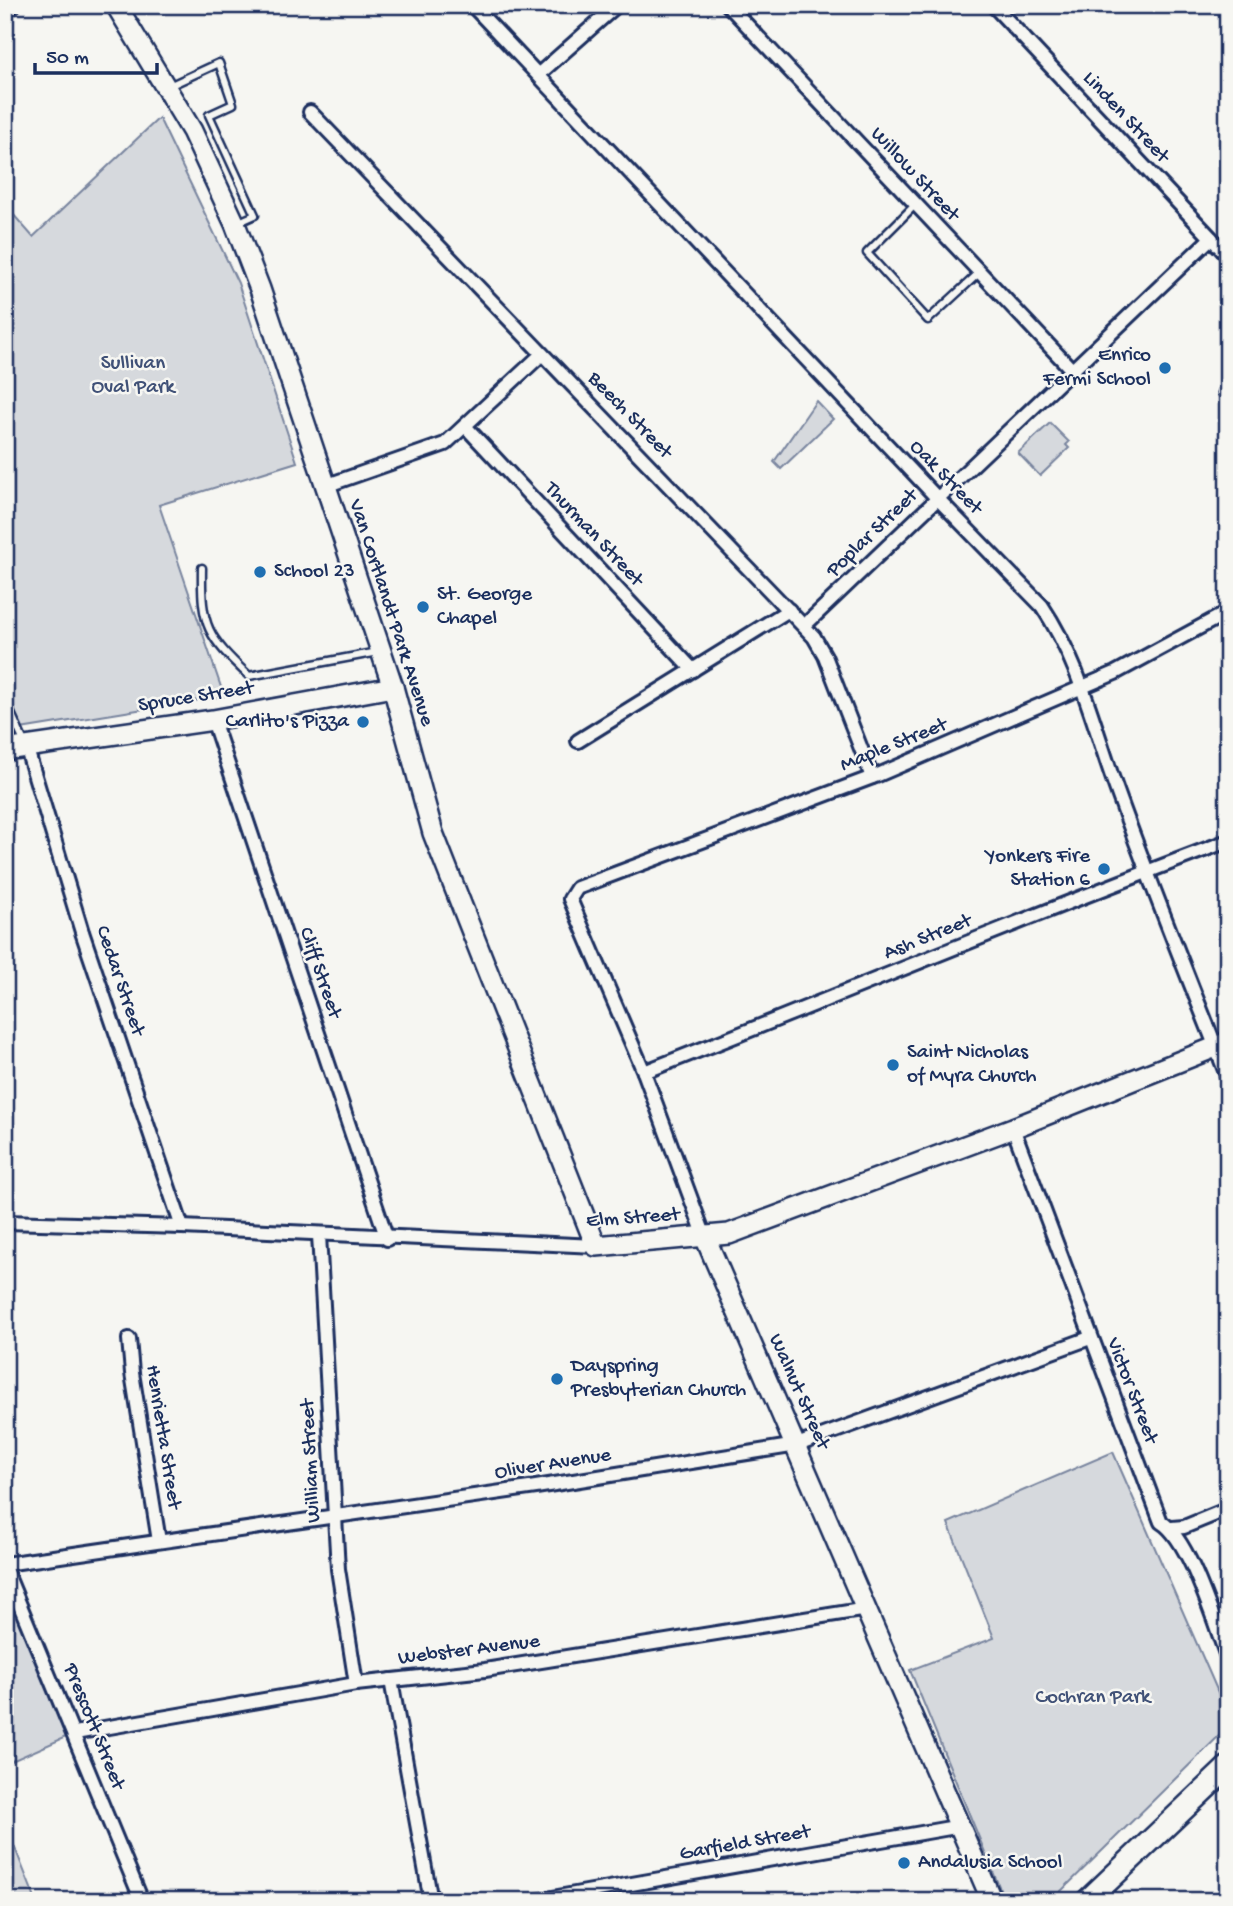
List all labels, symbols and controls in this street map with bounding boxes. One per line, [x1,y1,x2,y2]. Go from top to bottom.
scale bar [35,32,158,76]
text: 50 m [46,47,89,72]
street label: Linden Street [1076,67,1175,171]
street label: Willow Street [864,123,966,229]
place label: Enrico Fermi School [1042,344,1151,393]
park label: Sullivan Oval Park [91,352,177,401]
marker: Enrico Fermi School [1157,360,1173,376]
street label: Beech Street [580,366,679,467]
street label: Oak Street [903,435,989,522]
street label: Thurman Street [537,477,650,594]
street label: Poplar Street [821,483,926,585]
street label: Van Cortlandt Park Avenue [341,496,439,731]
place label: School 23 [274,560,355,585]
marker: School 23 [252,564,268,580]
place label: St. George Chapel [437,583,533,632]
marker: St. George Chapel [415,599,431,615]
street label: Spruce Street [137,676,258,719]
place label: Carlito's Pizza [226,710,350,735]
street label: Maple Street [837,712,953,779]
marker: Carlito's Pizza [355,714,371,730]
place label: Yonkers Fire Station 6 [983,845,1091,894]
marker: Yonkers Fire Station 6 [1096,861,1112,877]
street label: Ash Street [880,908,978,967]
street label: Cedar Street [89,923,150,1042]
street label: Cliff Street [292,924,347,1024]
place label: Saint Nicholas of Myra Church [907,1041,1037,1090]
marker: Saint Nicholas of Myra Church [885,1057,901,1073]
street label: Elm Street [585,1203,683,1235]
street label: Walnut Street [761,1330,836,1456]
street label: Victor Street [1099,1334,1163,1450]
place label: Dayspring Presbyterian Church [569,1355,746,1404]
street label: Henrietta Street [138,1363,186,1513]
marker: Dayspring Presbyterian Church [549,1371,565,1387]
street label: William Street [296,1396,328,1523]
street label: Oliver Avenue [493,1443,614,1487]
street label: Webster Avenue [397,1630,542,1672]
street label: Prescott Street [56,1659,131,1796]
park label: Cochran Park [1036,1686,1153,1711]
street label: Garfield Street [678,1820,815,1868]
place label: Andalusia School [918,1851,1062,1876]
marker: Andalusia School [896,1855,912,1871]

